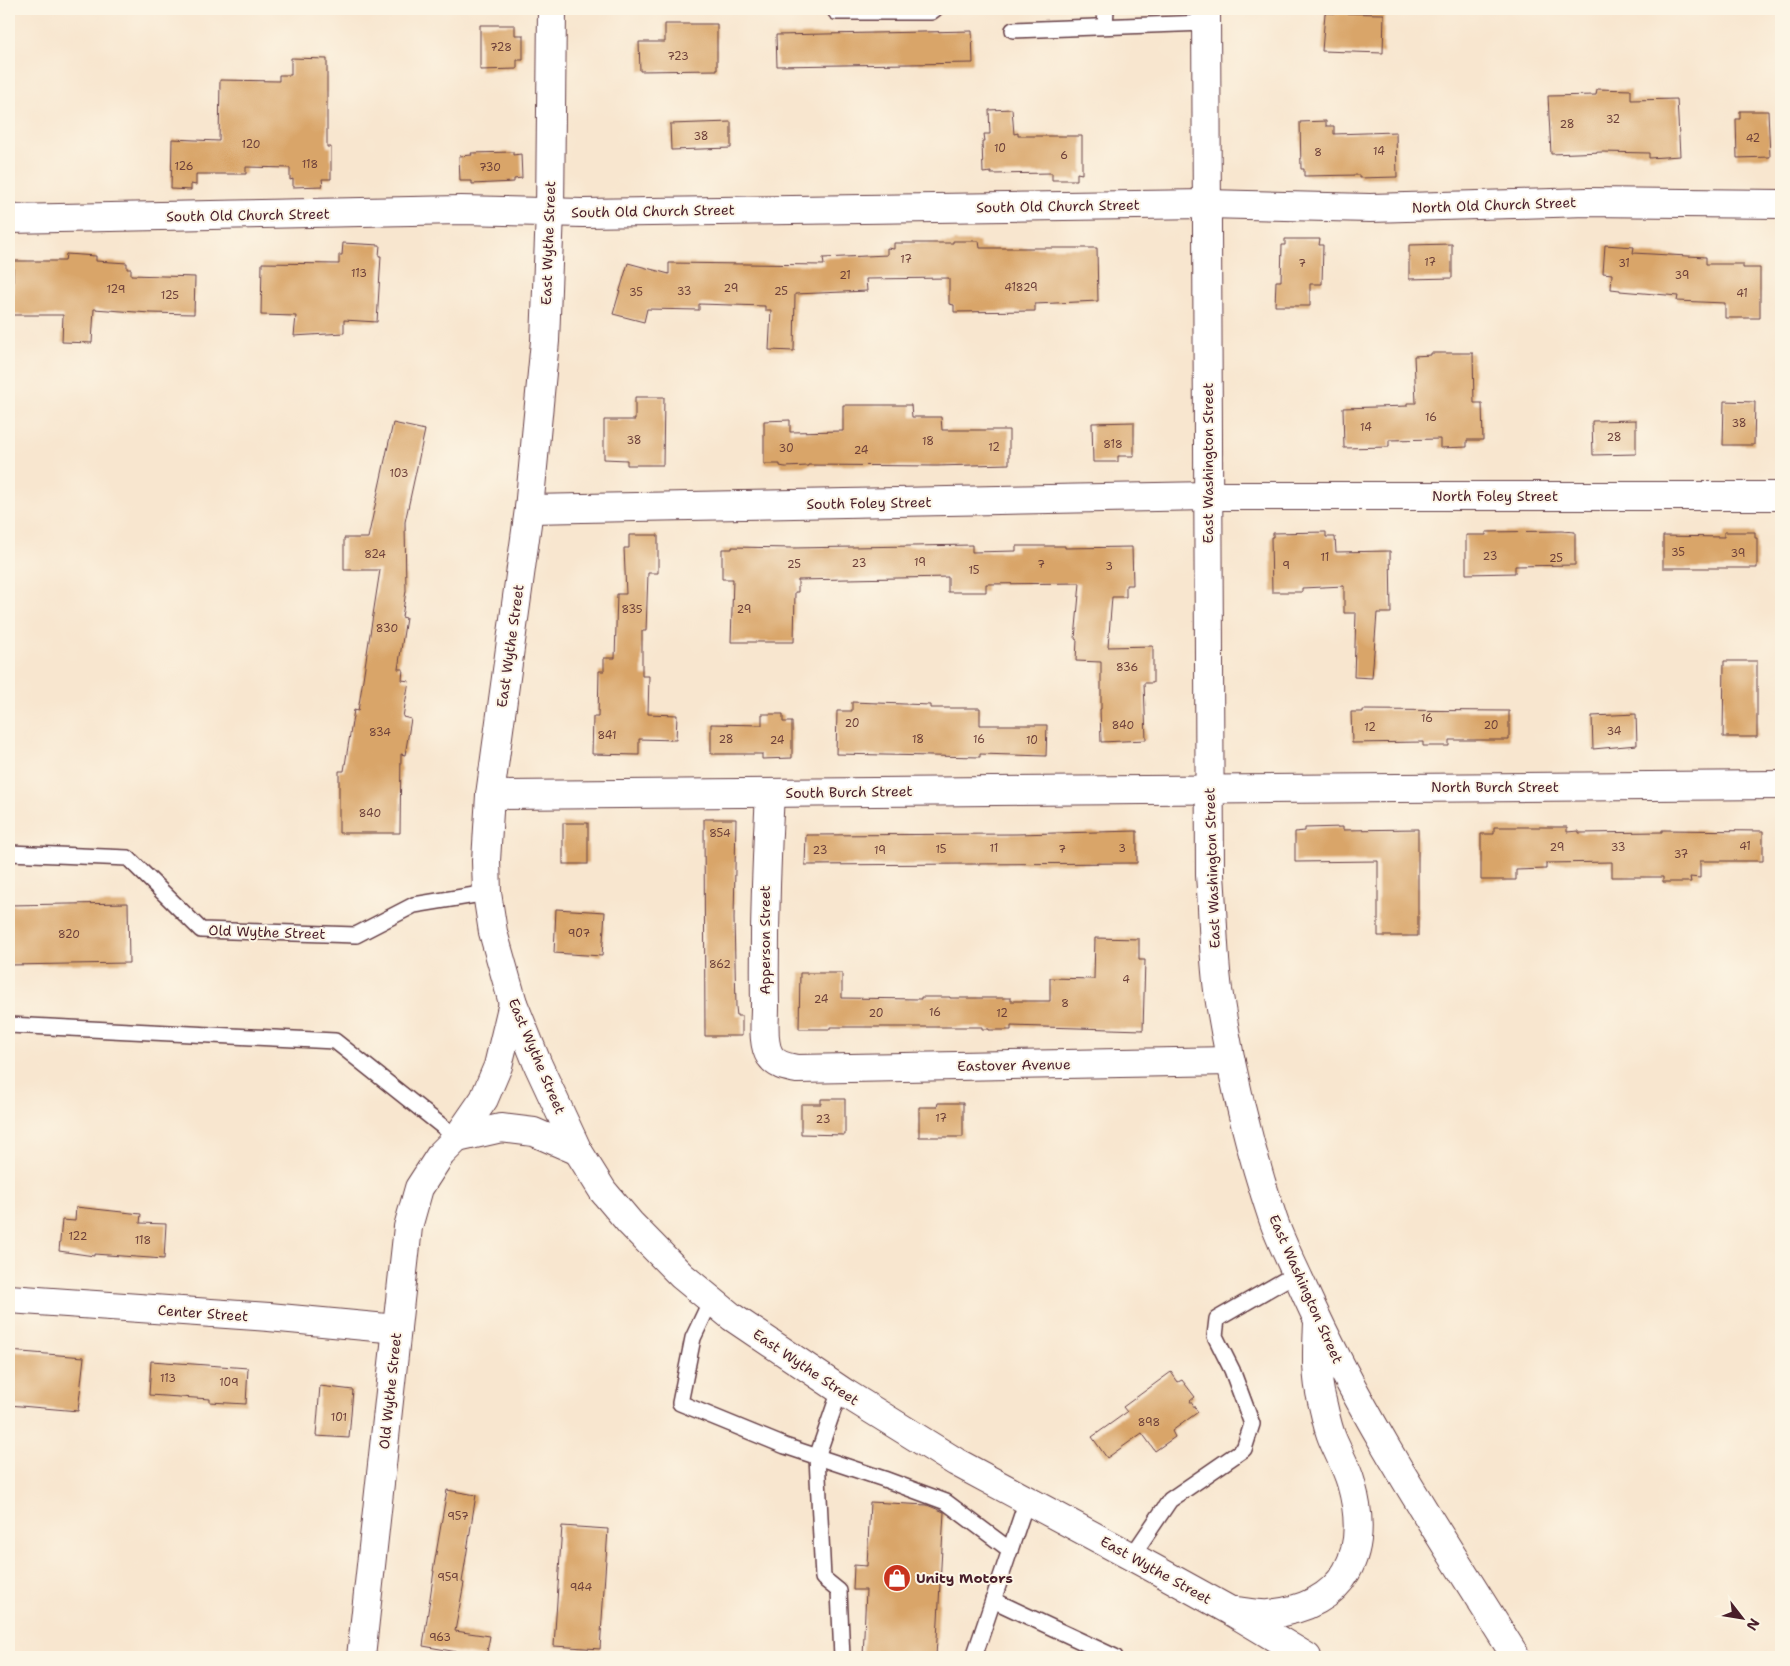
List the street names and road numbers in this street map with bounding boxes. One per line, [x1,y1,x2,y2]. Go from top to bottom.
street label: East Wythe Street [537,181,559,305]
street label: North Old Church Street [1411,193,1577,217]
street label: South Old Church Street [976,196,1140,216]
street label: South Old Church Street [571,201,735,221]
street label: South Old Church Street [166,205,330,225]
street label: East Washington Street [1199,383,1217,543]
street label: North Foley Street [1432,487,1558,505]
street label: South Foley Street [806,493,932,513]
street label: East Wythe Street [492,583,528,709]
street label: North Burch Street [1431,778,1559,796]
street label: South Burch Street [785,782,913,802]
street label: East Washington Street [1200,787,1224,949]
street label: Apperson Street [756,885,774,995]
street label: Old Wythe Street [208,921,326,943]
street label: East Wythe Street [504,995,570,1117]
street label: Eastover Avenue [957,1055,1071,1075]
street label: East Washington Street [1265,1212,1347,1366]
street label: Center Street [157,1301,249,1325]
street label: East Wythe Street [750,1325,862,1409]
street label: Old Wythe Street [375,1332,405,1450]
street label: East Wythe Street [1097,1532,1215,1608]

